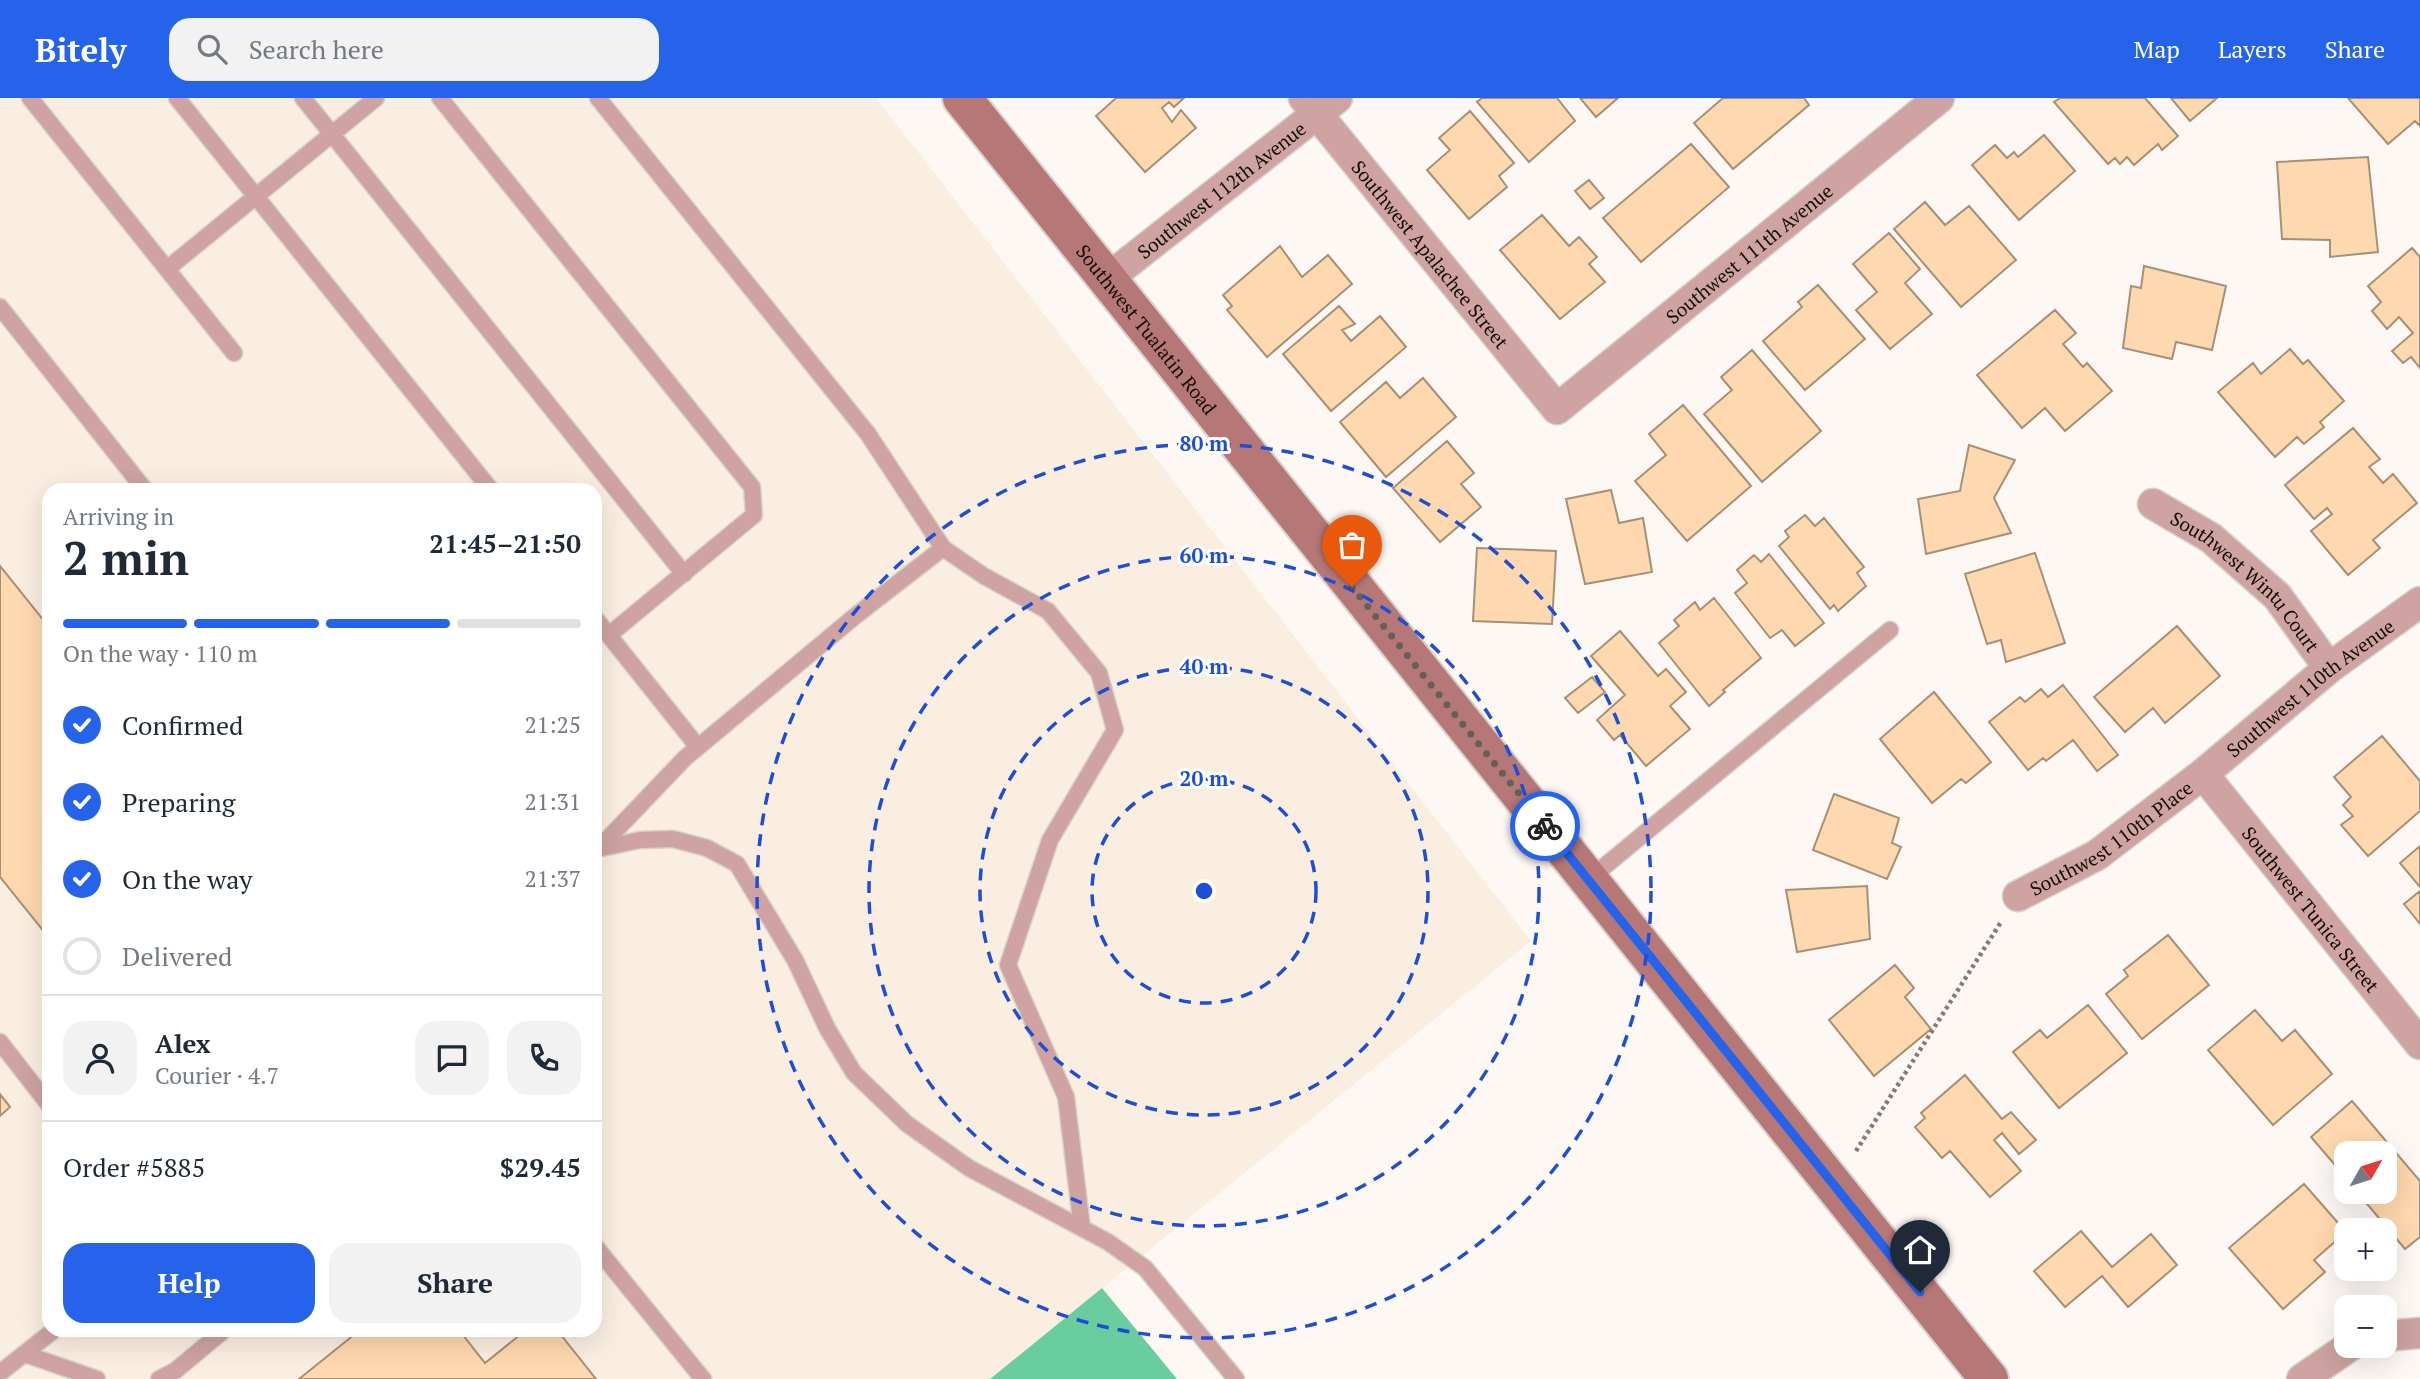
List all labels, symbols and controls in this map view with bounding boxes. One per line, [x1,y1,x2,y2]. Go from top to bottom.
search box [169,18,659,81]
text: Bitely [35,28,127,71]
icon: search [193,30,231,68]
text: Search here [249,32,384,66]
text: Map [2133,33,2180,65]
text: Layers [2218,33,2287,65]
text: Share [2325,33,2385,65]
street label: Southwest 112th Avenue [1131,115,1310,263]
street label: Southwest Apalachee Street [1347,155,1515,353]
street label: Southwest 111th Avenue [1660,178,1837,328]
street label: Southwest Tualatin Road [1071,239,1223,419]
text: 80 m [1180,429,1229,457]
text: Arriving in [63,501,174,532]
street label: Southwest Wintu Court [2167,505,2326,657]
pin [1322,515,1382,587]
text: 21:45–21:50 [429,526,581,560]
icon: bag [1333,526,1371,564]
text: 2 min [63,527,189,588]
text: 60 m [1180,541,1229,569]
street label: Southwest 110th Avenue [2221,613,2399,762]
text: On the way · 110 m [63,638,257,669]
text: 40 m [1180,652,1229,680]
icon: check [63,706,101,744]
text: Confirmed [122,708,243,742]
text: 21:25 [524,709,581,740]
text: 20 m [1180,764,1229,792]
street label: Southwest 110th Place [2025,774,2197,900]
icon: check [63,783,101,821]
text: Preparing [122,785,235,819]
text: 21:31 [524,786,581,817]
courier [1510,791,1580,861]
icon: bike [1526,807,1564,845]
street label: Southwest Tunica Street [2237,821,2386,997]
icon: check [63,860,101,898]
text: On the way [122,862,253,896]
text: 21:37 [524,863,581,894]
centre of rings [1192,879,1216,903]
text: Delivered [122,939,232,973]
button: person [63,1021,137,1095]
button: chat [415,1021,489,1095]
button: phone [507,1021,581,1095]
text: Alex [155,1026,211,1060]
text: Courier · 4.7 [155,1060,279,1091]
north arrow [2334,1141,2398,1204]
map controls [2334,1141,2397,1358]
text: Order #5885 [63,1150,205,1184]
text: $29.45 [500,1150,581,1184]
button: + [2334,1218,2397,1281]
pin [1890,1220,1950,1292]
icon: home [1901,1231,1939,1269]
button: Help [63,1243,315,1323]
button: Share [329,1243,581,1323]
button: − [2334,1295,2397,1358]

